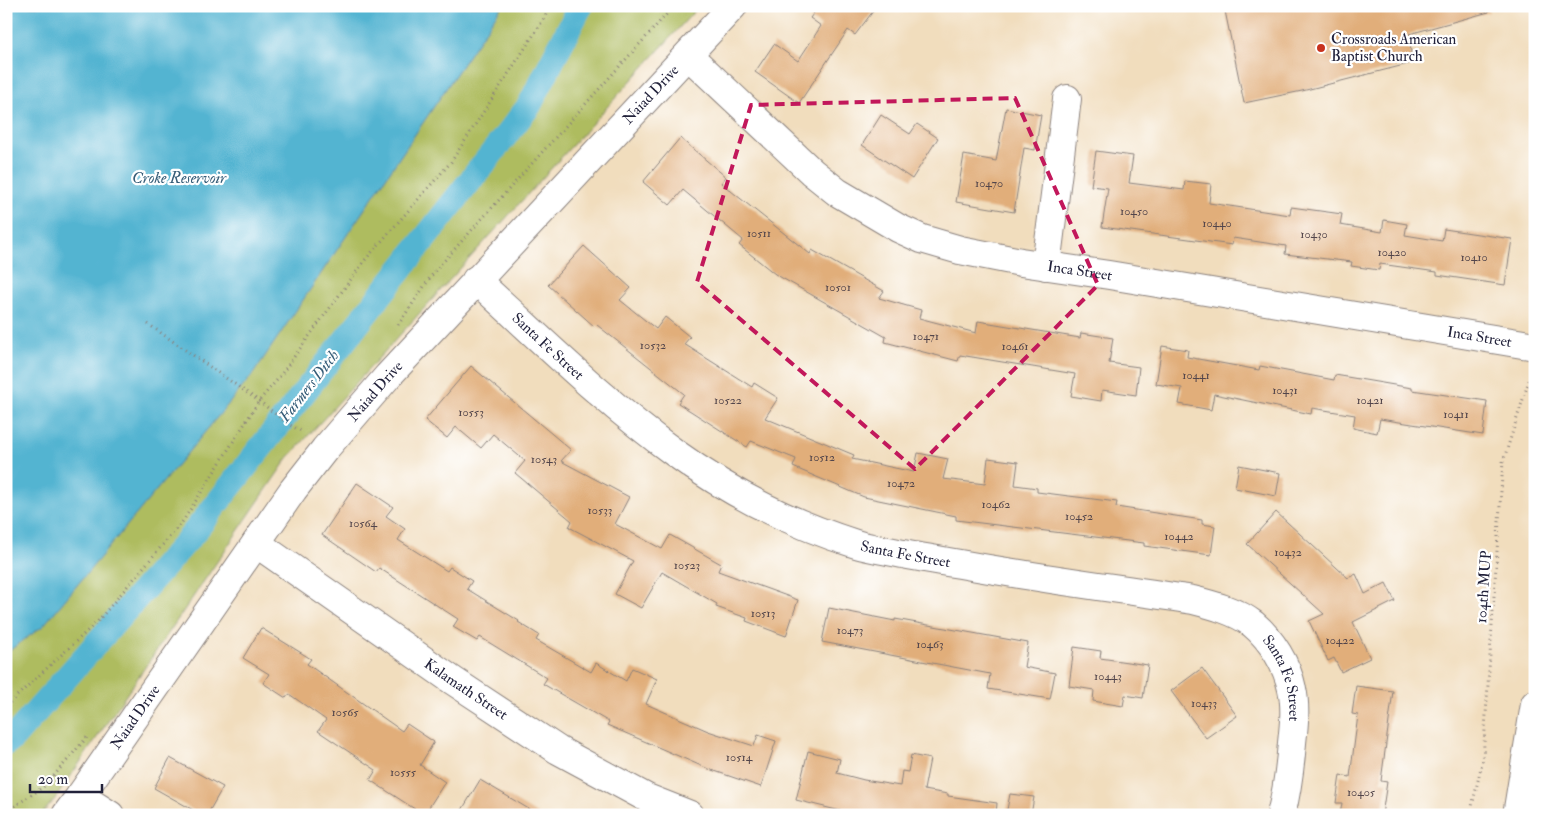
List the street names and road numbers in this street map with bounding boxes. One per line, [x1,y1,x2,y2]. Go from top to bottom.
street label: Naiad Drive [618,61,683,128]
street label: Inca Street [1046,257,1114,285]
street label: Santa Fe Street [508,309,588,384]
street label: Inca Street [1446,322,1513,352]
street label: Naiad Drive [344,357,407,425]
street label: Santa Fe Street [859,536,952,572]
street label: 104th MUP [1472,550,1496,624]
street label: Santa Fe Street [1259,631,1304,722]
street label: Kalamath Street [421,654,512,724]
street label: Naiad Drive [106,681,164,753]

